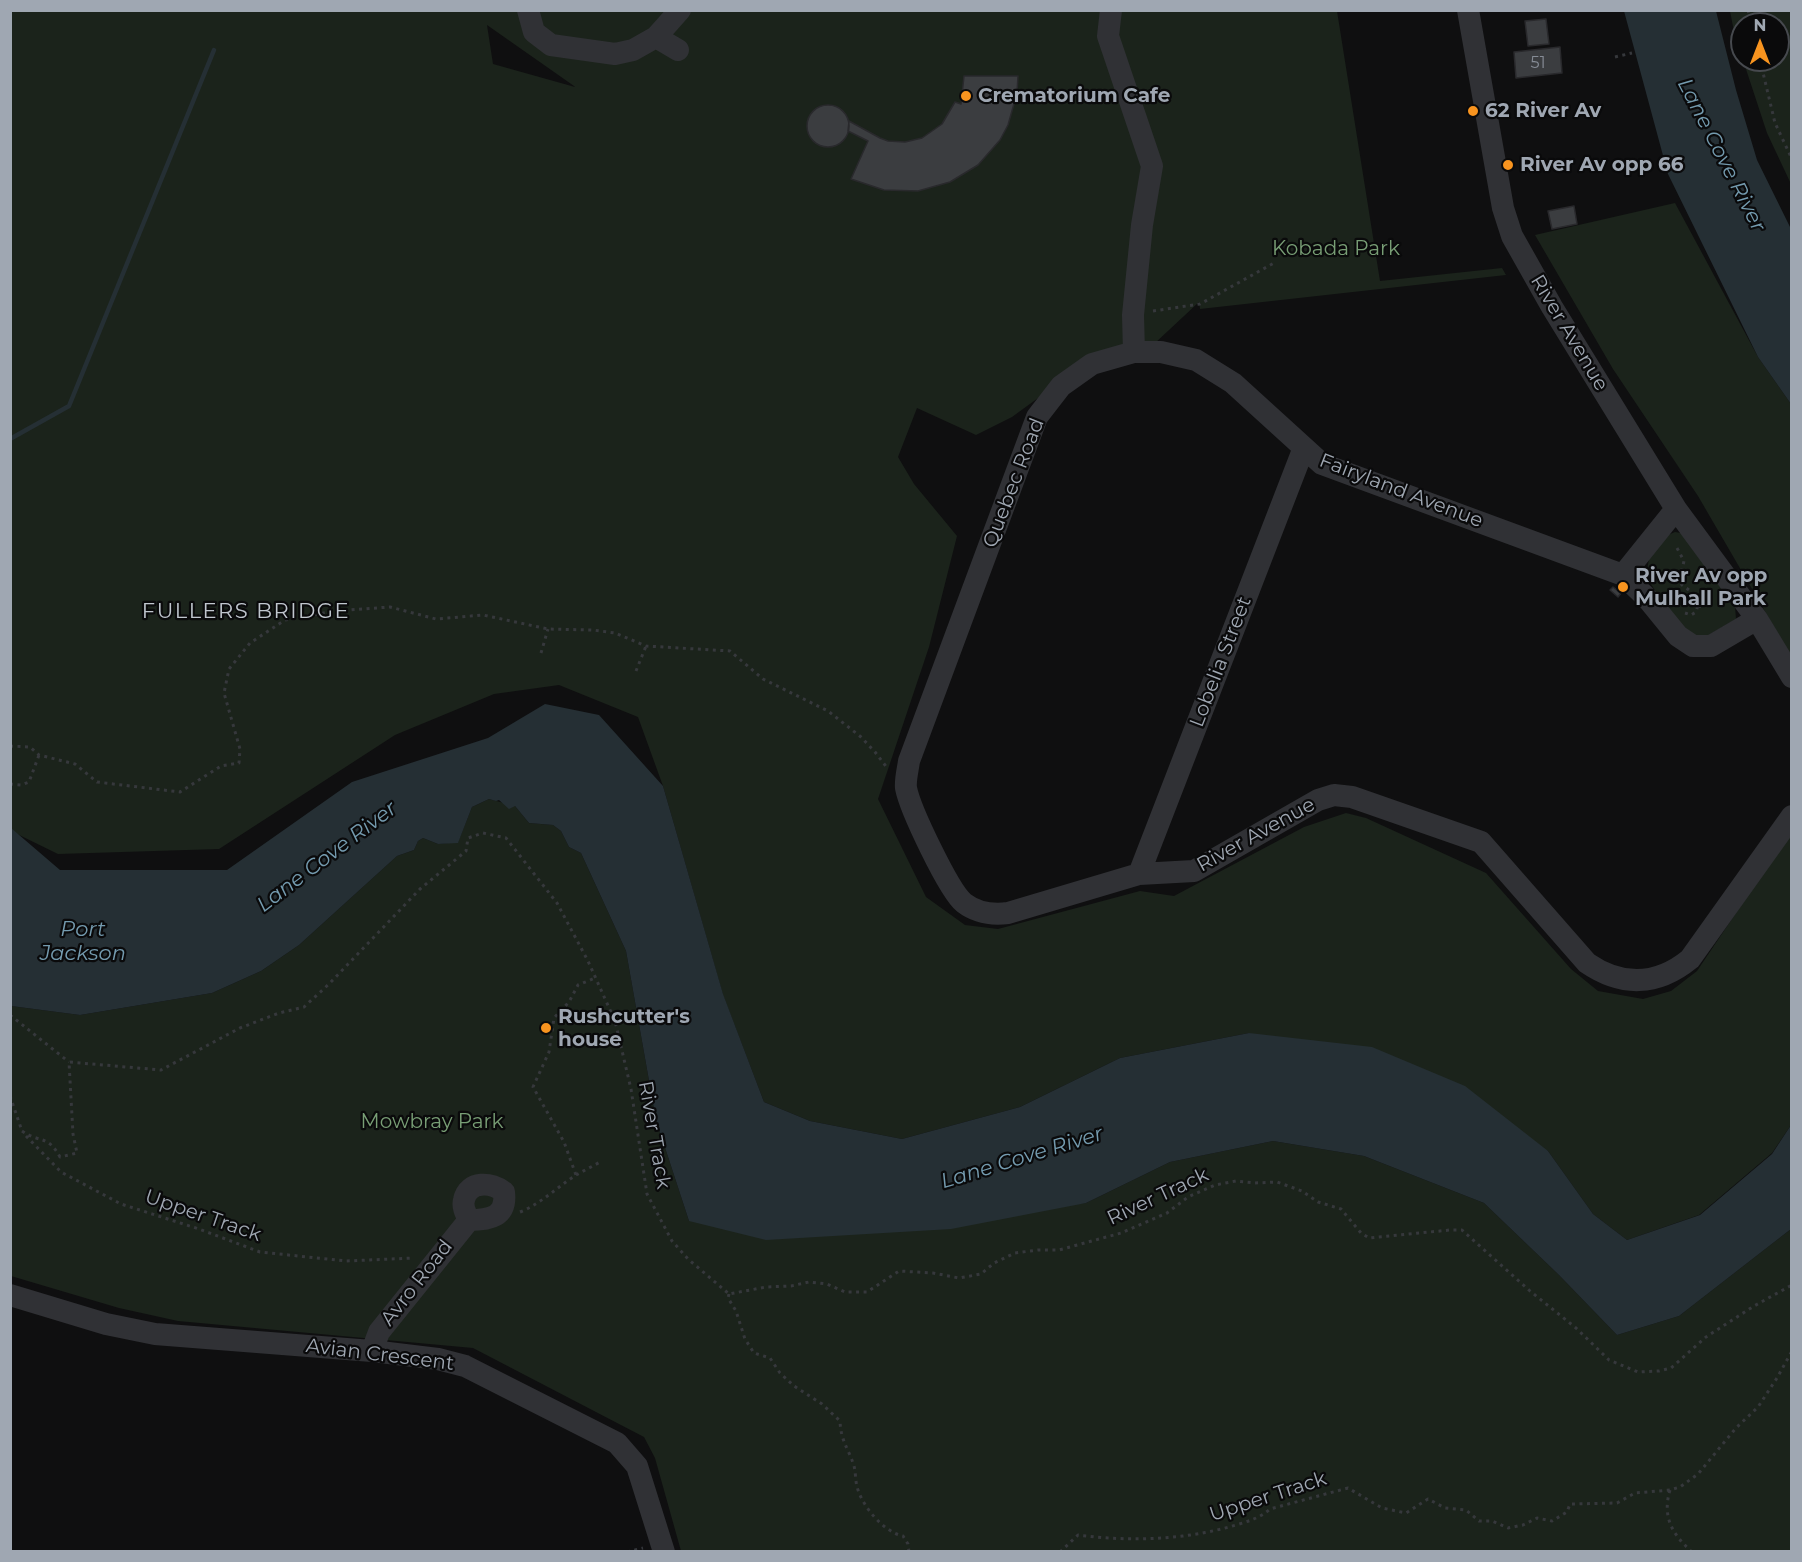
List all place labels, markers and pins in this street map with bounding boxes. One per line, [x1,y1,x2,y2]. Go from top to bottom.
place label: Crematorium Cafe [978,84,1170,108]
marker: Crematorium Cafe [959,89,973,103]
place label: 62 River Av [1485,99,1601,123]
marker: 62 River Av [1466,104,1480,118]
place label: River Av opp 66 [1520,153,1683,177]
marker: River Av opp 66 [1501,158,1515,172]
place label: River Av opp Mulhall Park [1635,564,1767,611]
marker: River Av opp Mulhall Park [1616,580,1630,594]
place label: Rushcutter's house [558,1005,690,1052]
marker: Rushcutter's house [539,1021,553,1035]

